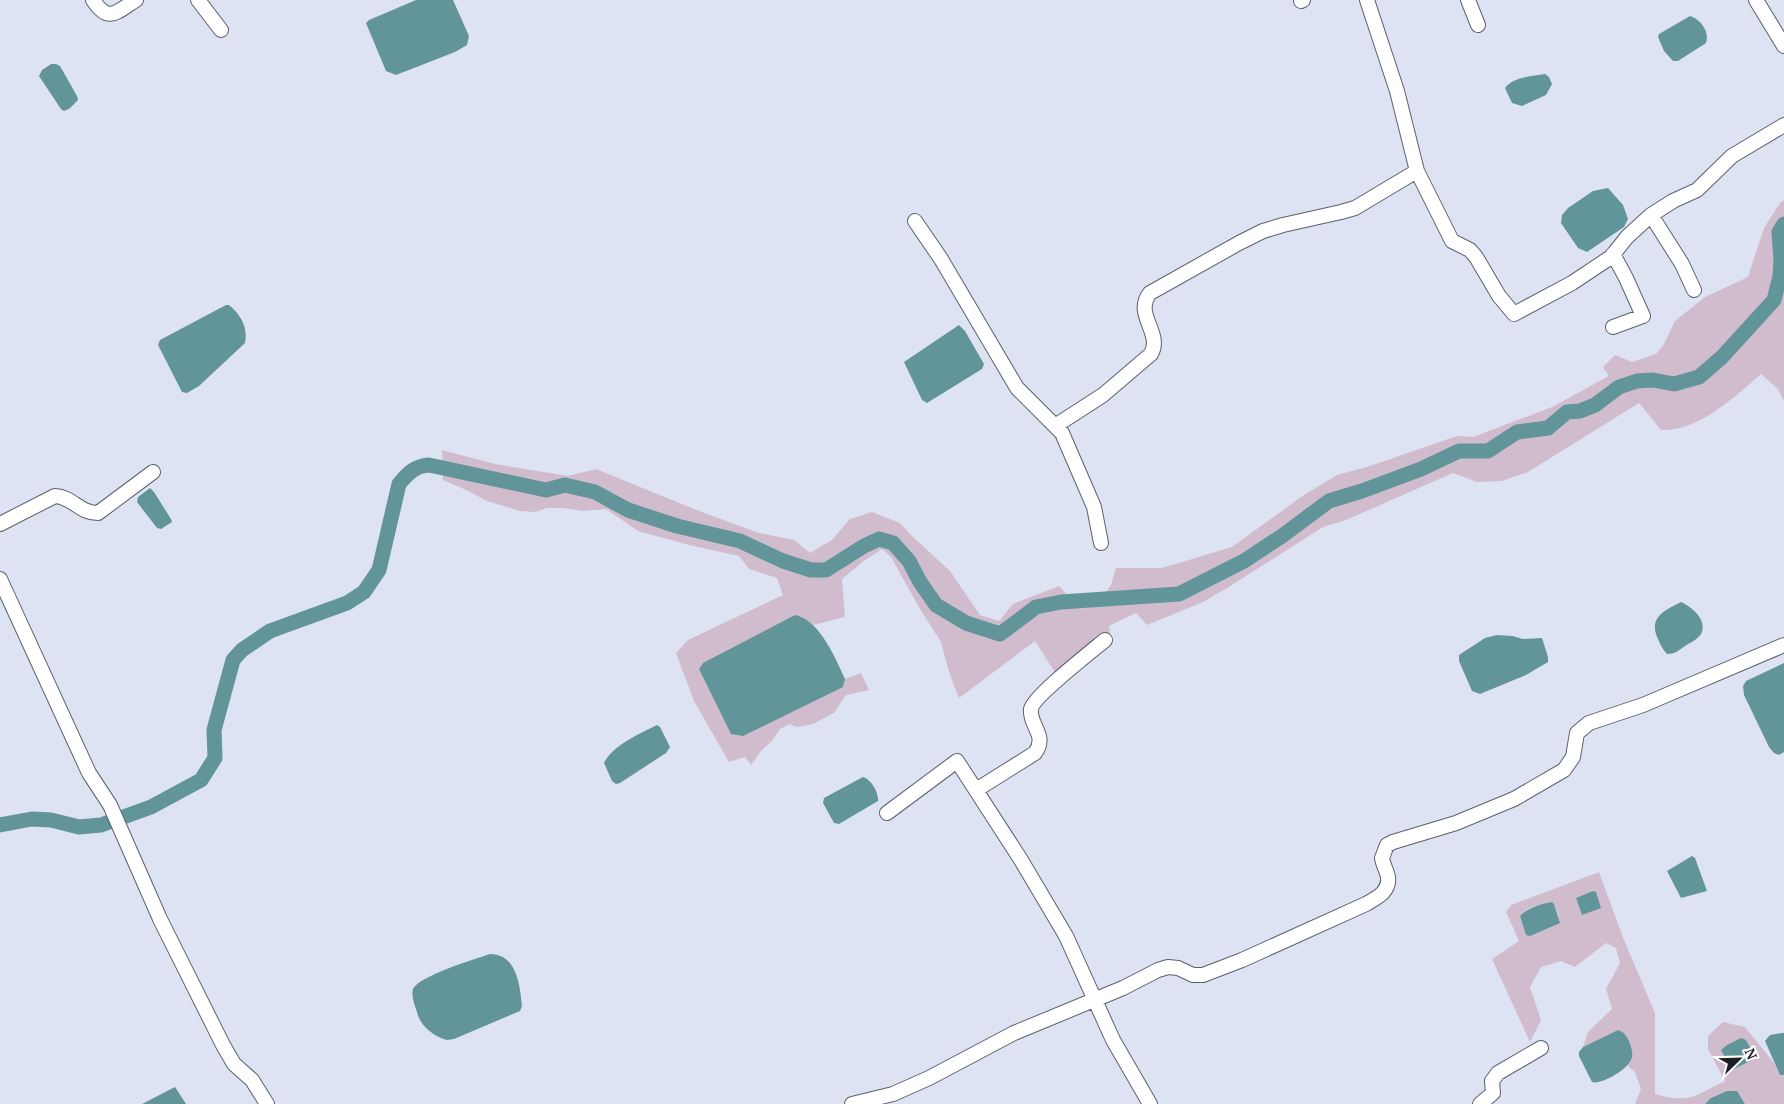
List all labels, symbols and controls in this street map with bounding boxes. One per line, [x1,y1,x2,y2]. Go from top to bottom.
north arrow [1714,1034,1764,1084]
text: N [1741,1045,1762,1063]

